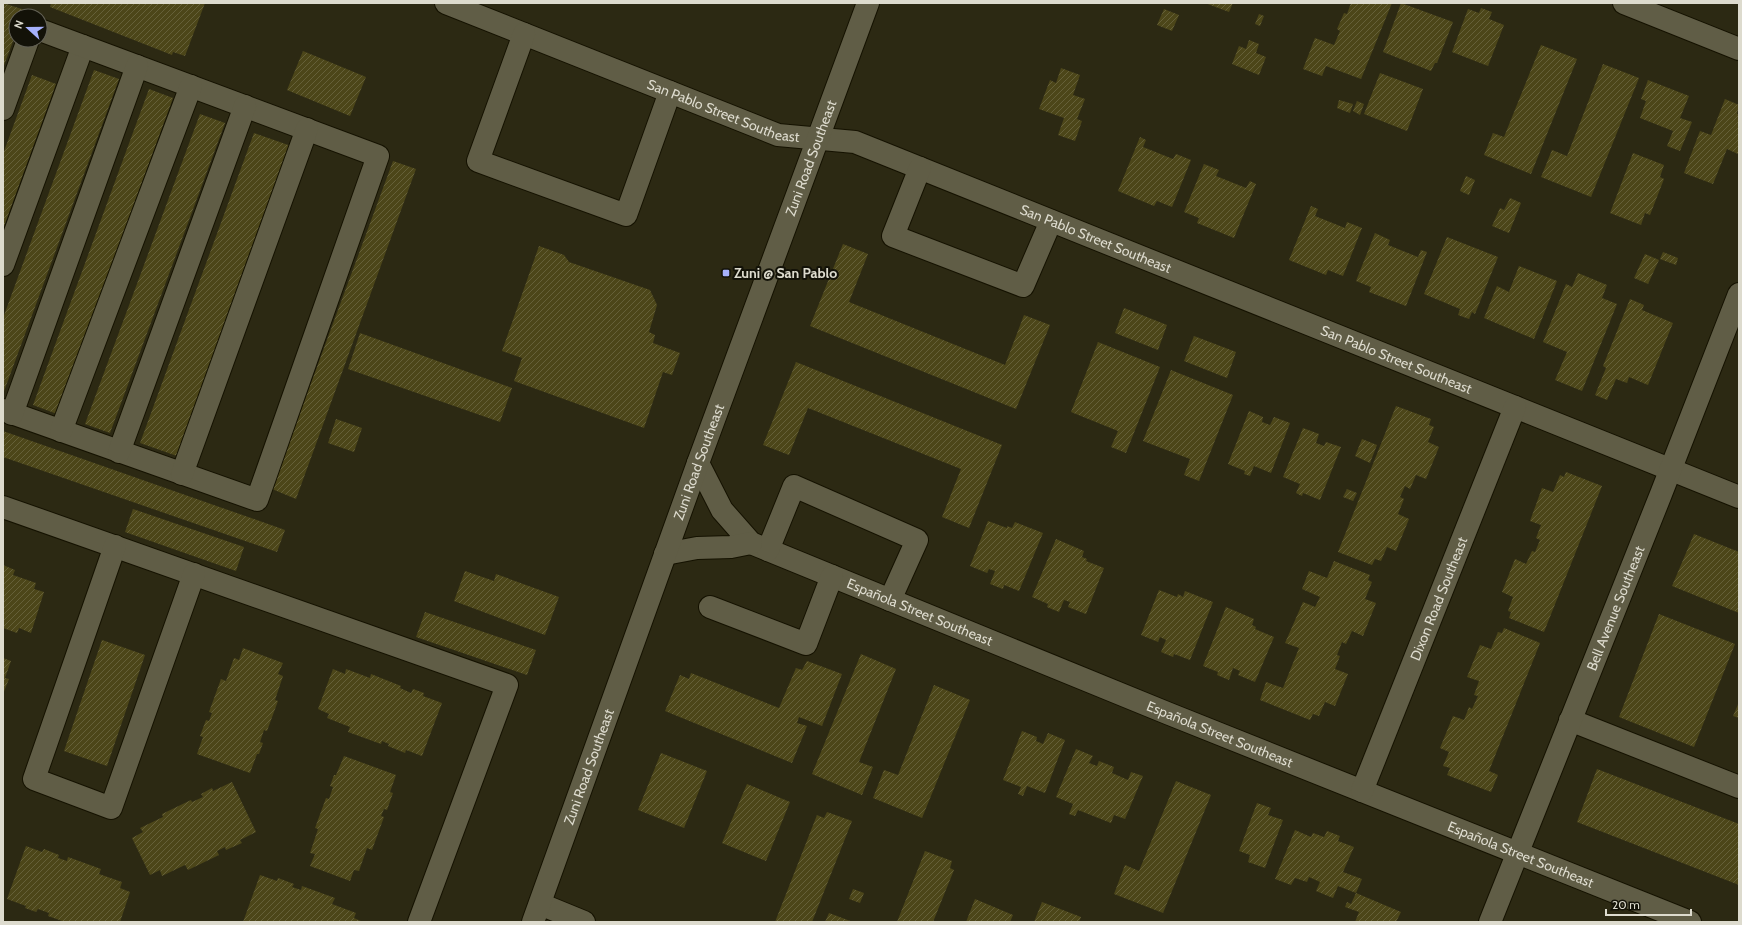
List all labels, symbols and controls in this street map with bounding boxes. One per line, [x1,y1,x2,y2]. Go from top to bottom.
north arrow [8,8,48,48]
text: N [11,18,27,31]
street label: San Pablo Street Southeast [645,75,800,146]
street label: Zuni Road Southeast [781,97,840,218]
street label: San Pablo Street Southeast [1017,200,1174,277]
place label: Zuni @ San Pablo [734,264,837,282]
marker: Zuni @ San Pablo [721,268,731,278]
street label: San Pablo Street Southeast [1318,321,1475,398]
street label: Zuni Road Southeast [669,401,728,522]
street label: Dixon Road Southeast [1406,534,1471,663]
street label: Bell Avenue Southeast [1582,543,1649,673]
street label: Española Street Southeast [844,574,996,650]
street label: Española Street Southeast [1144,697,1296,772]
street label: Zuni Road Southeast [560,706,618,827]
street label: Española Street Southeast [1445,817,1597,892]
scale bar [1606,891,1691,917]
text: 20 m [1612,897,1640,912]

